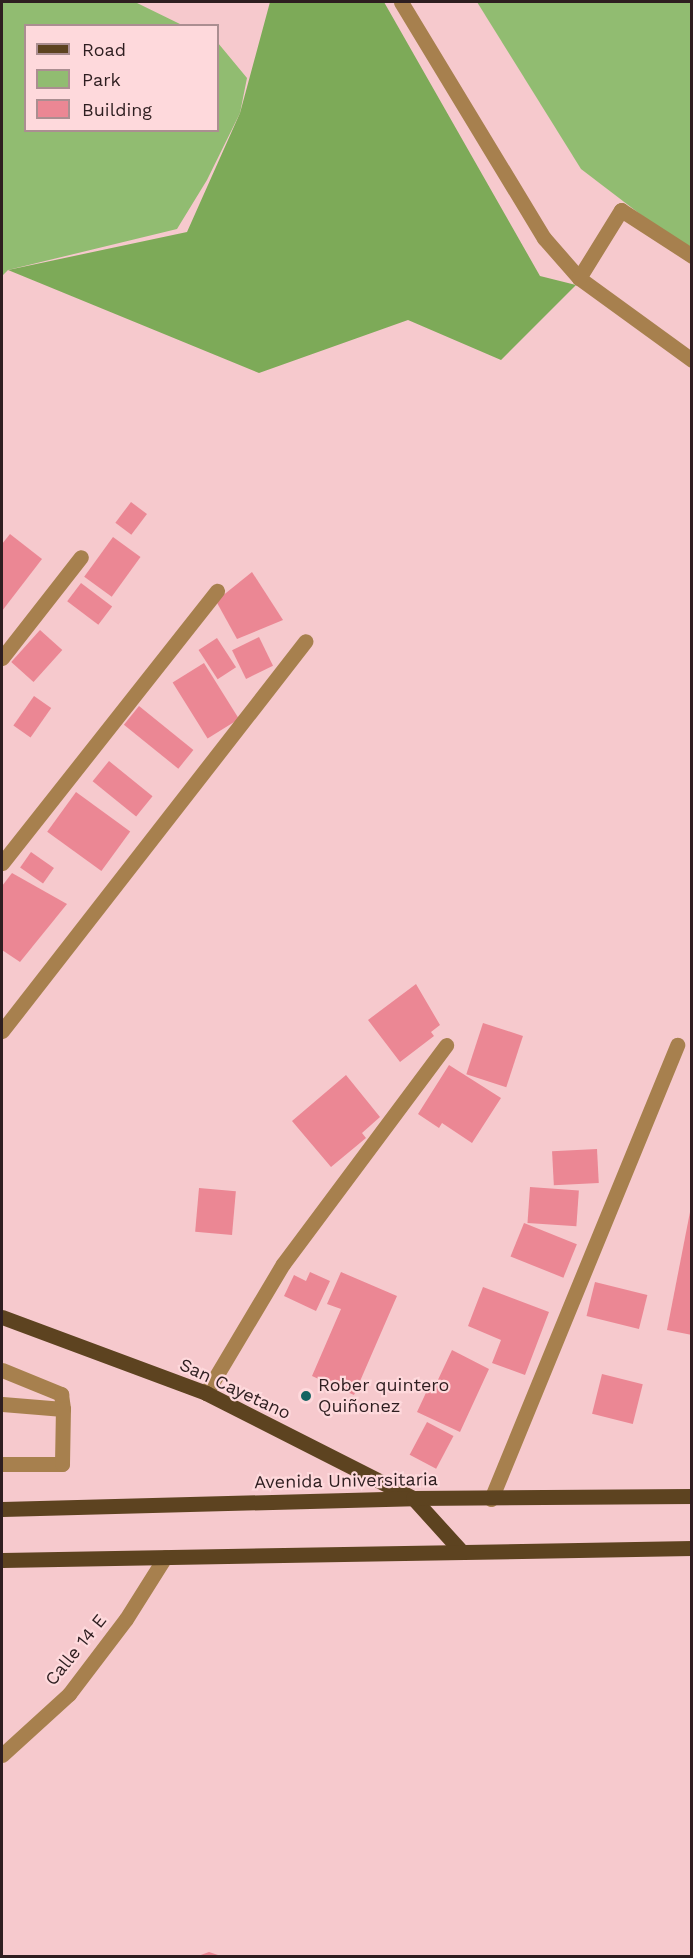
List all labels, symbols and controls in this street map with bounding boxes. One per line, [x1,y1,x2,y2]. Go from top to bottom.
legend [24,24,219,132]
text: Road [82,39,126,60]
text: Park [82,69,121,90]
text: Building [82,99,152,120]
street label: San Cayetano [176,1354,294,1424]
place label: Rober quintero Quiñonez [318,1375,450,1418]
marker: Rober quintero Quiñonez [299,1389,313,1403]
street label: Avenida Universitaria [254,1469,438,1493]
street label: Calle 14 E [41,1610,111,1690]

